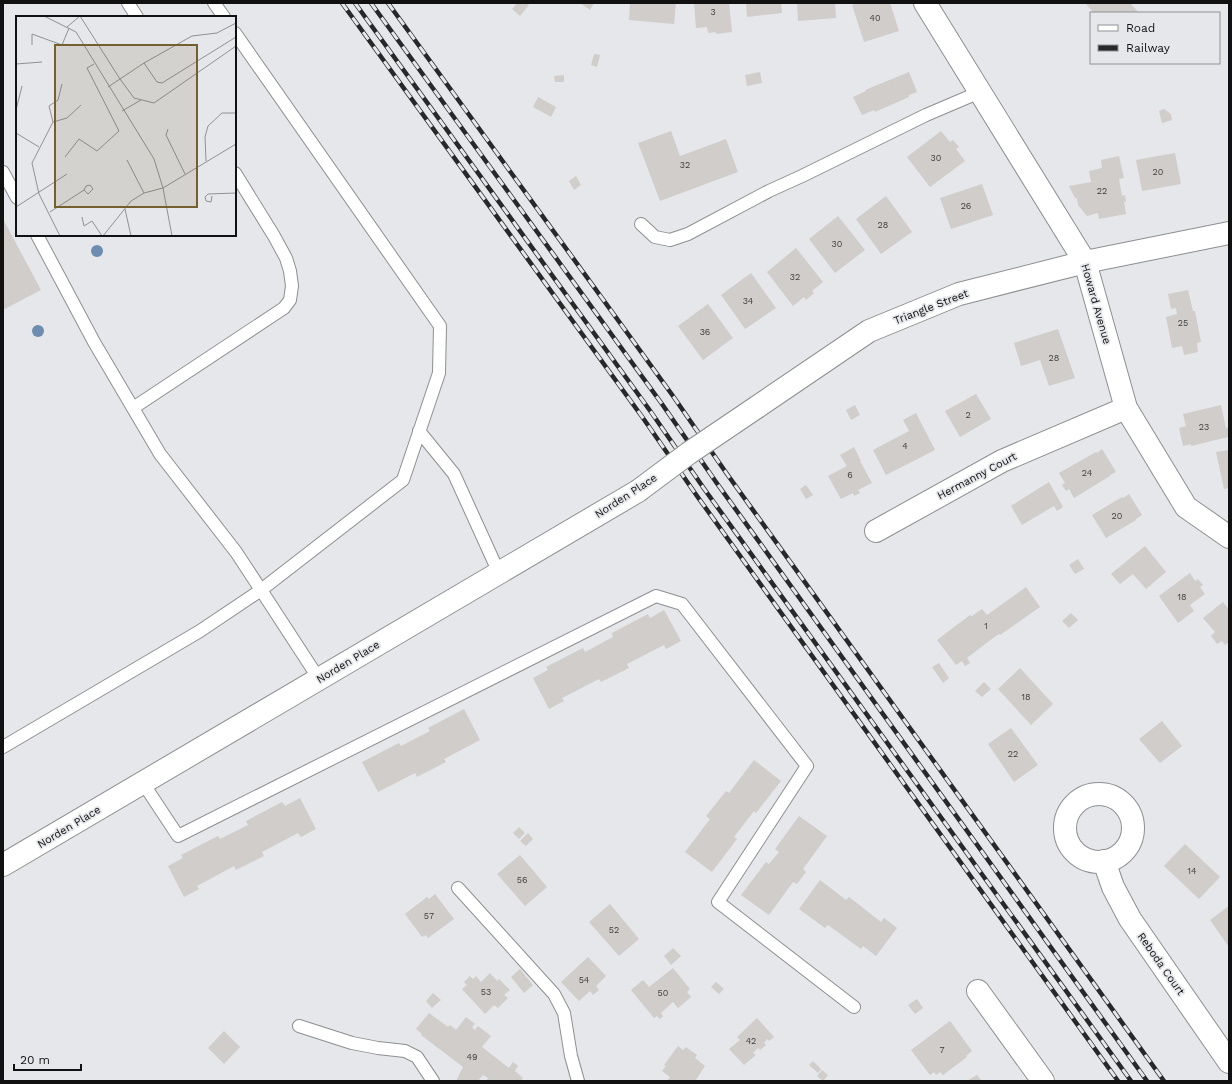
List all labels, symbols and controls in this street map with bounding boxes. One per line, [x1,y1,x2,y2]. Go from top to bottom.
house number: 3 [710,7,716,17]
legend [1090,12,1220,64]
house number: 40 [869,13,881,23]
inset map [16,16,236,236]
text: Road [1126,21,1155,35]
text: Railway [1126,41,1171,55]
house number: 30 [931,153,942,163]
house number: 32 [680,160,690,170]
house number: 20 [1153,167,1164,177]
house number: 22 [1097,186,1107,196]
house number: 26 [961,201,971,211]
house number: 28 [878,220,888,230]
house number: 30 [832,239,843,249]
street label: Howard Avenue [1078,262,1114,346]
house number: 32 [790,272,800,282]
street label: Triangle Street [892,287,970,327]
house number: 34 [743,296,754,306]
house number: 25 [1178,318,1188,328]
house number: 36 [700,327,710,337]
house number: 28 [1049,353,1059,363]
house number: 2 [965,410,971,420]
house number: 23 [1199,422,1209,432]
house number: 4 [902,441,908,451]
street label: Hermanny Court [935,449,1019,502]
house number: 24 [1082,468,1093,478]
house number: 6 [847,470,853,480]
street label: Norden Place [592,471,660,521]
house number: 20 [1112,511,1123,521]
house number: 18 [1177,592,1187,602]
house number: 1 [984,621,988,631]
street label: Norden Place [314,638,382,686]
house number: 18 [1021,692,1031,702]
house number: 22 [1008,749,1018,759]
street label: Norden Place [35,803,103,851]
house number: 14 [1187,866,1197,876]
house number: 56 [517,875,527,885]
house number: 57 [424,911,434,921]
house number: 52 [609,925,619,935]
street label: Reboda Court [1135,930,1188,998]
house number: 54 [579,975,590,985]
house number: 53 [481,987,491,997]
house number: 50 [658,988,669,998]
house number: 42 [746,1036,756,1046]
house number: 7 [939,1045,945,1055]
scale bar [14,1046,81,1072]
house number: 49 [466,1052,478,1062]
text: 20 m [20,1053,50,1067]

